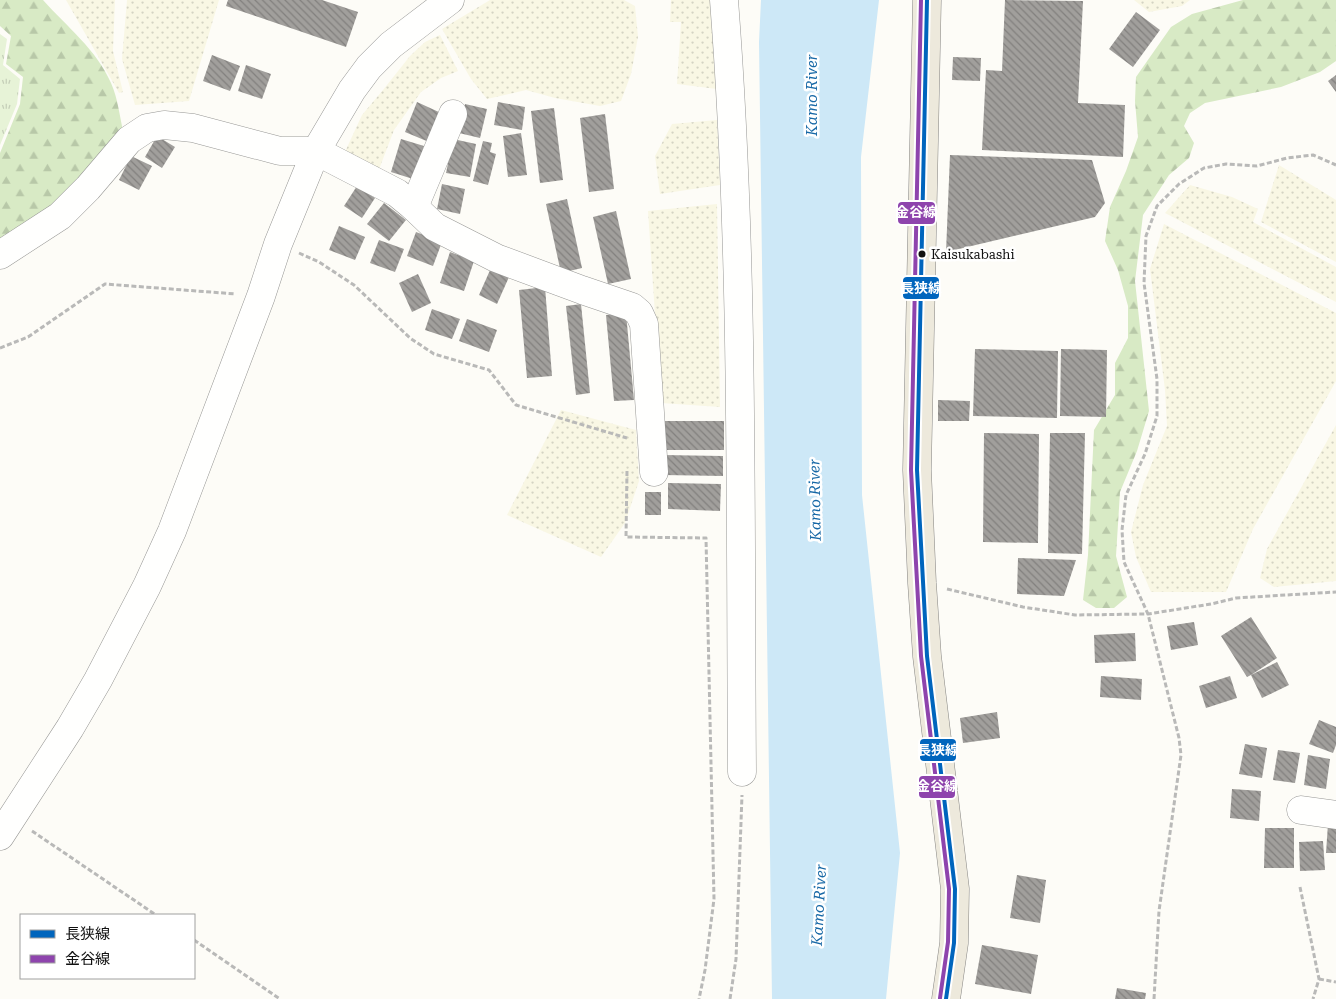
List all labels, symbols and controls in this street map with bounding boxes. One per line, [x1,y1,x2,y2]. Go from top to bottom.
water label: Kamo River [803,53,821,137]
line badge: 金谷線 [897,201,936,225]
text: 金谷線 [895,204,937,220]
place label: Kaisukabashi [931,247,1015,262]
marker: Kaisukabashi [917,249,927,259]
line badge: 長狭線 [902,276,940,300]
text: 長狭線 [900,280,942,296]
water label: Kamo River [805,458,825,542]
line badge: 長狭線 [919,738,957,762]
text: 長狭線 [917,742,959,758]
line badge: 金谷線 [918,775,956,799]
text: 金谷線 [916,778,958,794]
water label: Kamo River [808,863,830,947]
legend [20,914,195,979]
text: 長狭線 [65,925,110,943]
text: 金谷線 [65,950,110,968]

